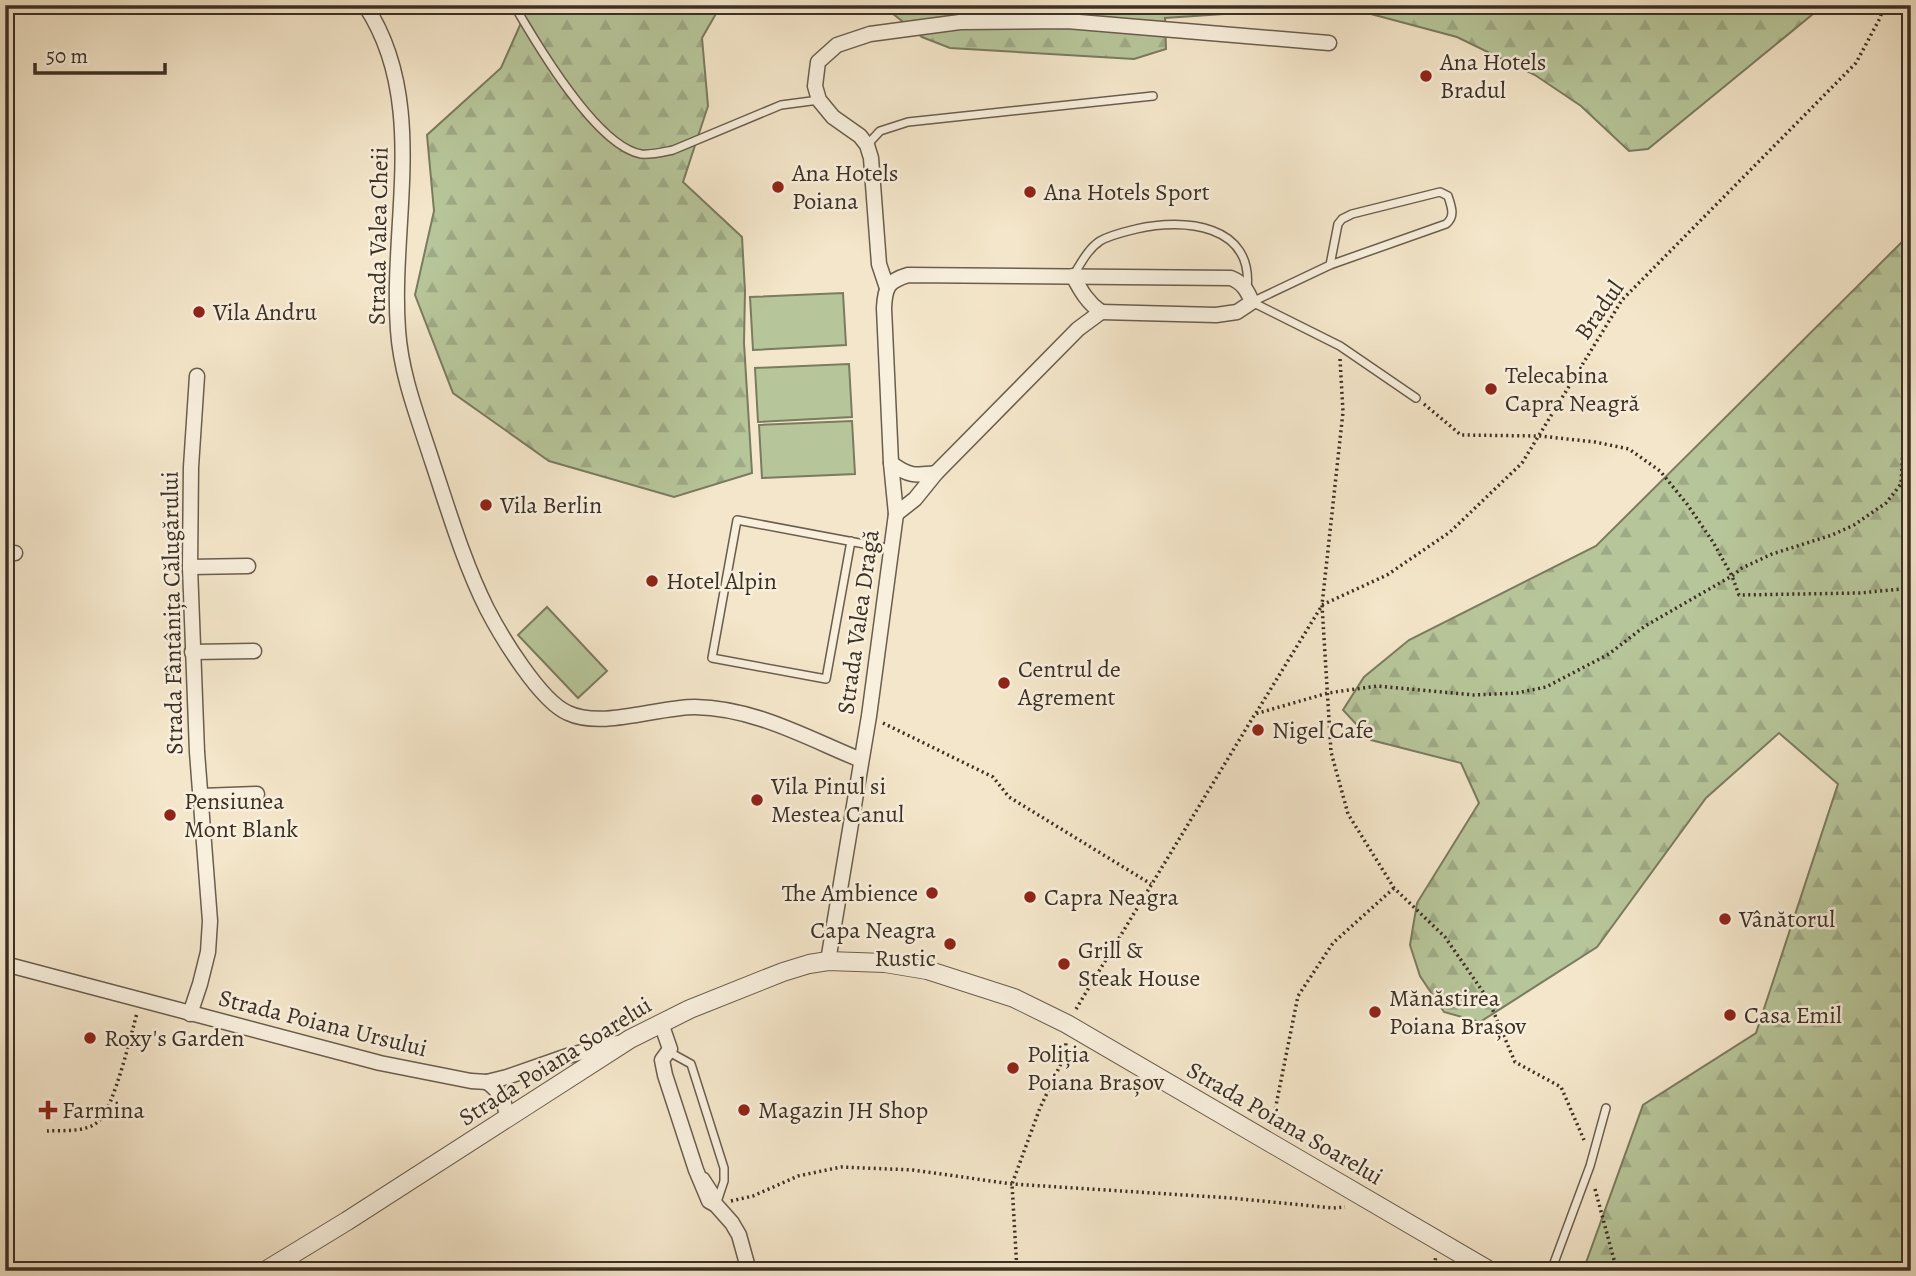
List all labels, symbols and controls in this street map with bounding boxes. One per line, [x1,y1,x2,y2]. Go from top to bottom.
scale bar [35,32,164,76]
text: 50 m [46,42,88,70]
place label: Ana Hotels Bradul [1439,46,1546,106]
marker: Ana Hotels Bradul [1418,68,1434,84]
street label: Strada Valea Cheii [360,147,396,325]
place label: Ana Hotels Poiana [791,157,898,217]
place label: Ana Hotels Sport [1043,176,1210,208]
marker: Ana Hotels Poiana [770,179,786,195]
marker: Ana Hotels Sport [1022,184,1038,200]
street label: Bradul [1567,274,1631,346]
place label: Vila Andru [212,296,317,328]
marker: Vila Andru [191,304,207,320]
place label: Telecabina Capra Neagră [1505,359,1640,419]
marker: Telecabina Capra Neagră [1483,381,1499,397]
street label: Strada Fântânița Călugărului [154,471,190,755]
place label: Vila Berlin [499,489,602,521]
marker: Vila Berlin [478,497,494,513]
street label: Strada Valea Dragă [829,527,887,716]
place label: Hotel Alpin [666,565,777,597]
marker: Hotel Alpin [644,573,660,589]
place label: Centrul de Agrement [1017,653,1121,713]
marker: Centrul de Agrement [996,675,1012,691]
place label: Nigel Cafe [1272,714,1374,746]
marker: Nigel Cafe [1250,722,1266,738]
place label: Vila Pinul si Mestea Canul [770,770,904,830]
place label: Pensiunea Mont Blank [184,785,298,845]
marker: Vila Pinul si Mestea Canul [749,792,765,808]
marker: Pensiunea Mont Blank [162,807,178,823]
place label: The Ambience [782,877,918,909]
place label: Capra Neagra [1044,881,1179,913]
marker: The Ambience [924,885,940,901]
marker: Capra Neagra [1022,889,1038,905]
place label: Vânătorul [1738,903,1835,935]
marker: Vânătorul [1717,911,1733,927]
place label: Capa Neagra Rustic [810,914,937,974]
place label: Grill & Steak House [1078,934,1200,994]
marker: Capa Neagra Rustic [942,936,958,952]
marker: Grill & Steak House [1056,956,1072,972]
street label: Strada Poiana Ursului [215,982,431,1064]
place label: Mănăstirea Poiana Brașov [1389,982,1527,1042]
street label: Strada Poiana Soarelui [453,989,657,1133]
place label: Casa Emil [1744,999,1842,1031]
marker: Mănăstirea Poiana Brașov [1367,1004,1383,1020]
marker: Casa Emil [1722,1007,1738,1023]
place label: Roxy's Garden [104,1022,244,1054]
marker: Roxy's Garden [82,1030,98,1046]
place label: Poliția Poiana Brașov [1027,1038,1165,1098]
street label: Strada Poiana Soarelui [1181,1054,1389,1192]
marker: Poliția Poiana Brașov [1005,1060,1021,1076]
place label: Farmina [62,1094,146,1126]
place label: Magazin JH Shop [758,1094,928,1126]
marker: Farmina [40,1102,56,1118]
marker: Magazin JH Shop [736,1102,752,1118]

